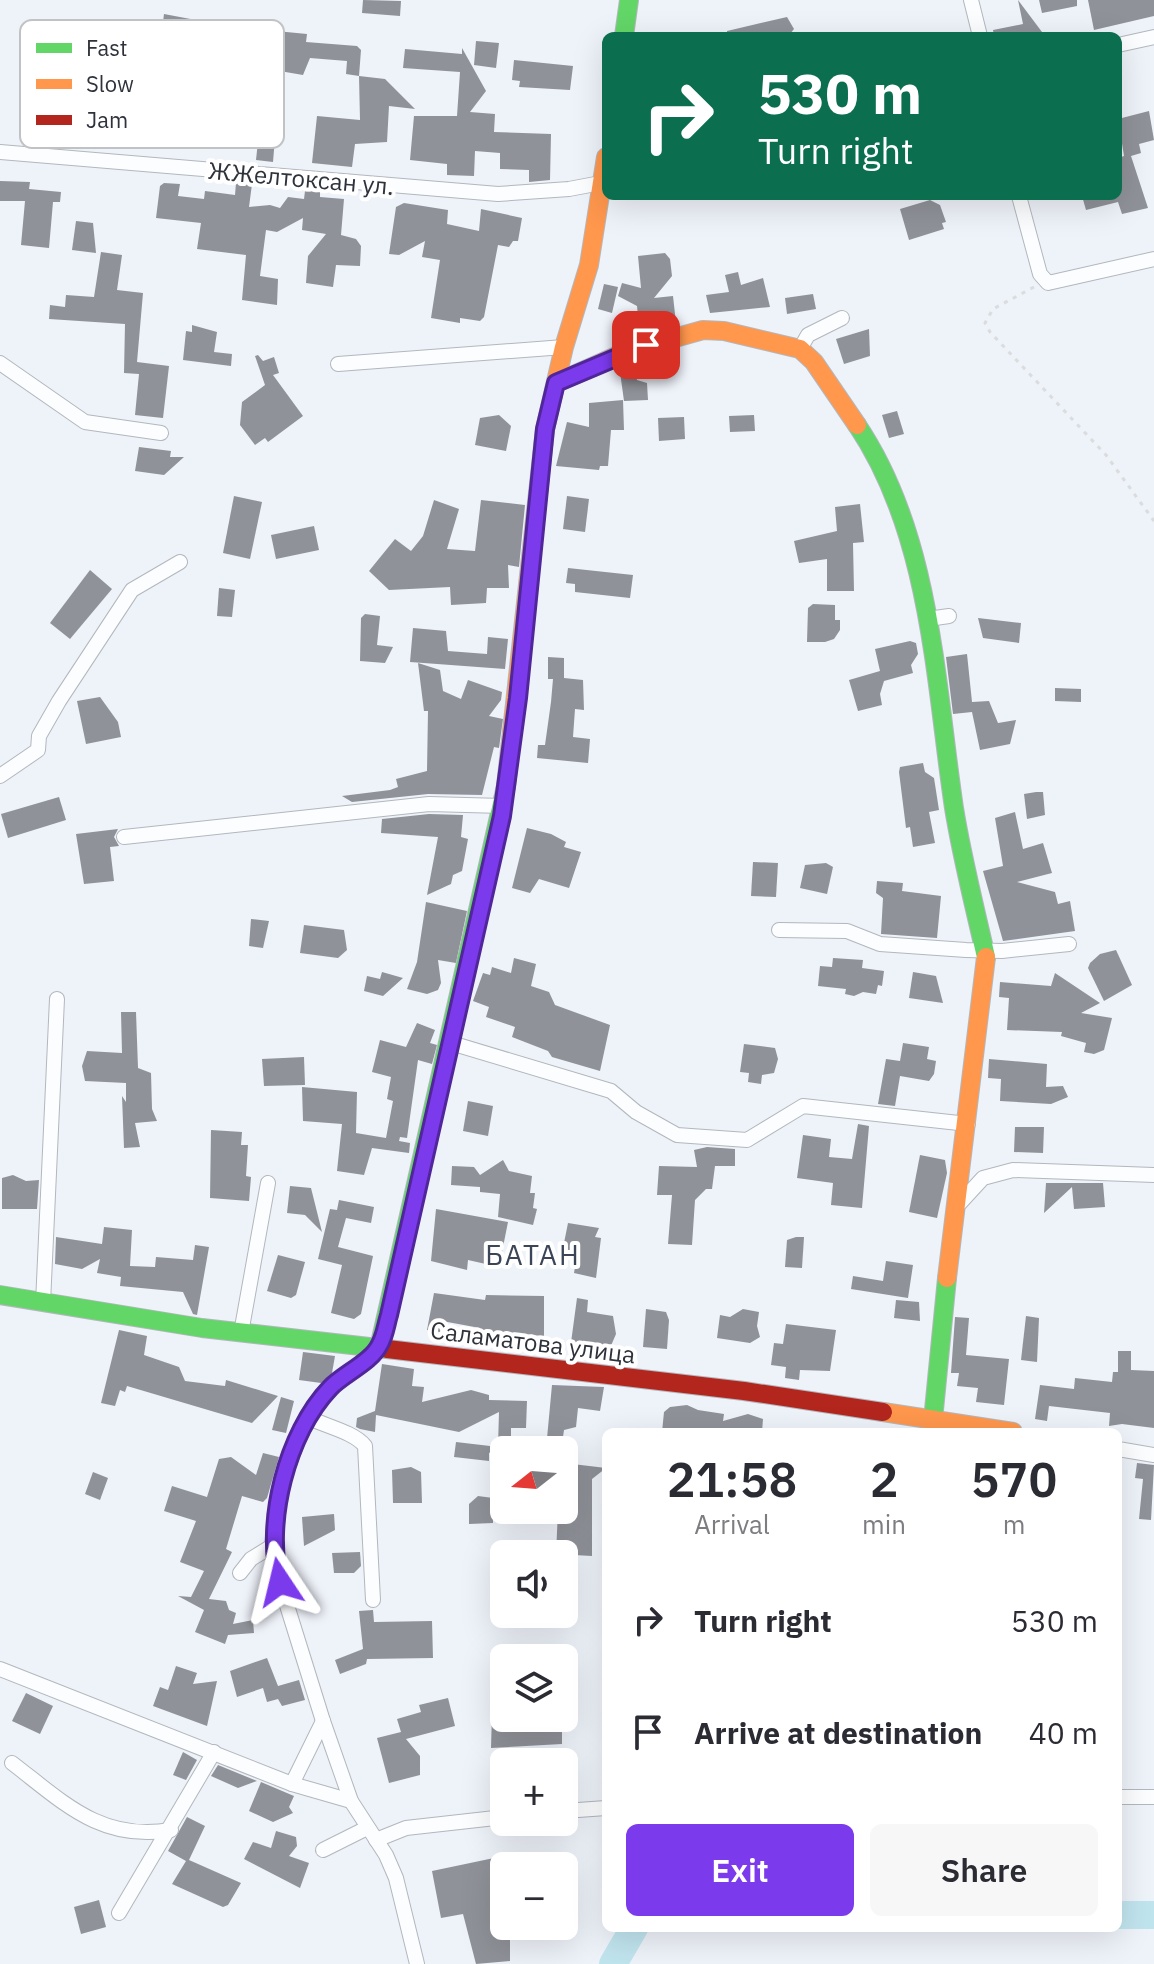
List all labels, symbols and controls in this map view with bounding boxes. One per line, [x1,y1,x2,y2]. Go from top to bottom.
legend [20,20,284,148]
text: Fast [86,33,127,62]
text: 530 m [758,57,922,129]
icon: right [626,64,730,168]
text: Slow [86,69,134,98]
text: Jam [86,105,128,134]
text: Turn right [758,127,914,174]
street label: ЖЖелтоксан ул. [207,154,395,202]
pin [612,311,680,379]
icon: arrive [624,323,668,367]
district label: БАТАН [485,1236,581,1273]
street label: Саламатова улица [429,1314,637,1370]
north arrow [490,1436,578,1524]
map controls [490,1436,578,1940]
text: 21:58 [667,1448,797,1510]
text: 2 [870,1448,898,1510]
text: 570 [971,1448,1057,1510]
text: Arrival [694,1507,770,1541]
text: min [862,1507,906,1541]
text: m [1003,1507,1025,1541]
position arrow [238,1540,322,1624]
button: sound [490,1540,578,1628]
icon: right [626,1598,670,1642]
text: Turn right [694,1601,832,1640]
text: 530 m [1011,1601,1098,1640]
button: layers [490,1644,578,1732]
icon: arrive [626,1710,670,1754]
text: Arrive at destination [694,1713,982,1752]
text: 40 m [1029,1713,1098,1752]
button: + [490,1748,578,1836]
button: Exit [626,1824,854,1916]
button: Share [870,1824,1098,1916]
button: − [490,1852,578,1940]

